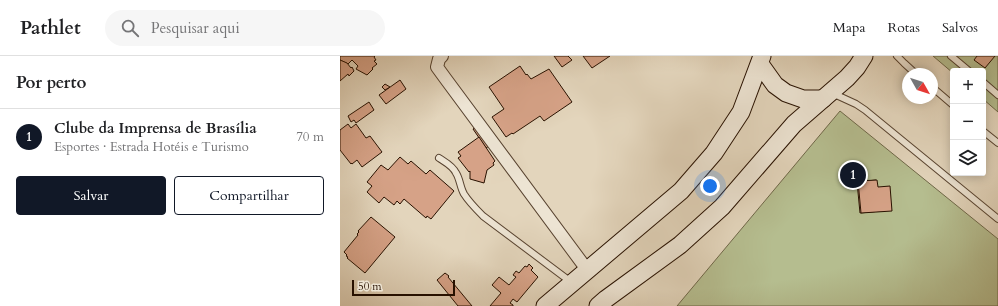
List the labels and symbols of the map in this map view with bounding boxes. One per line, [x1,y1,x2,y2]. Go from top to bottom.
north arrow [902,68,938,104]
pin: 1 [840,160,866,190]
your location [700,176,720,196]
scale bar [352,278,455,297]

